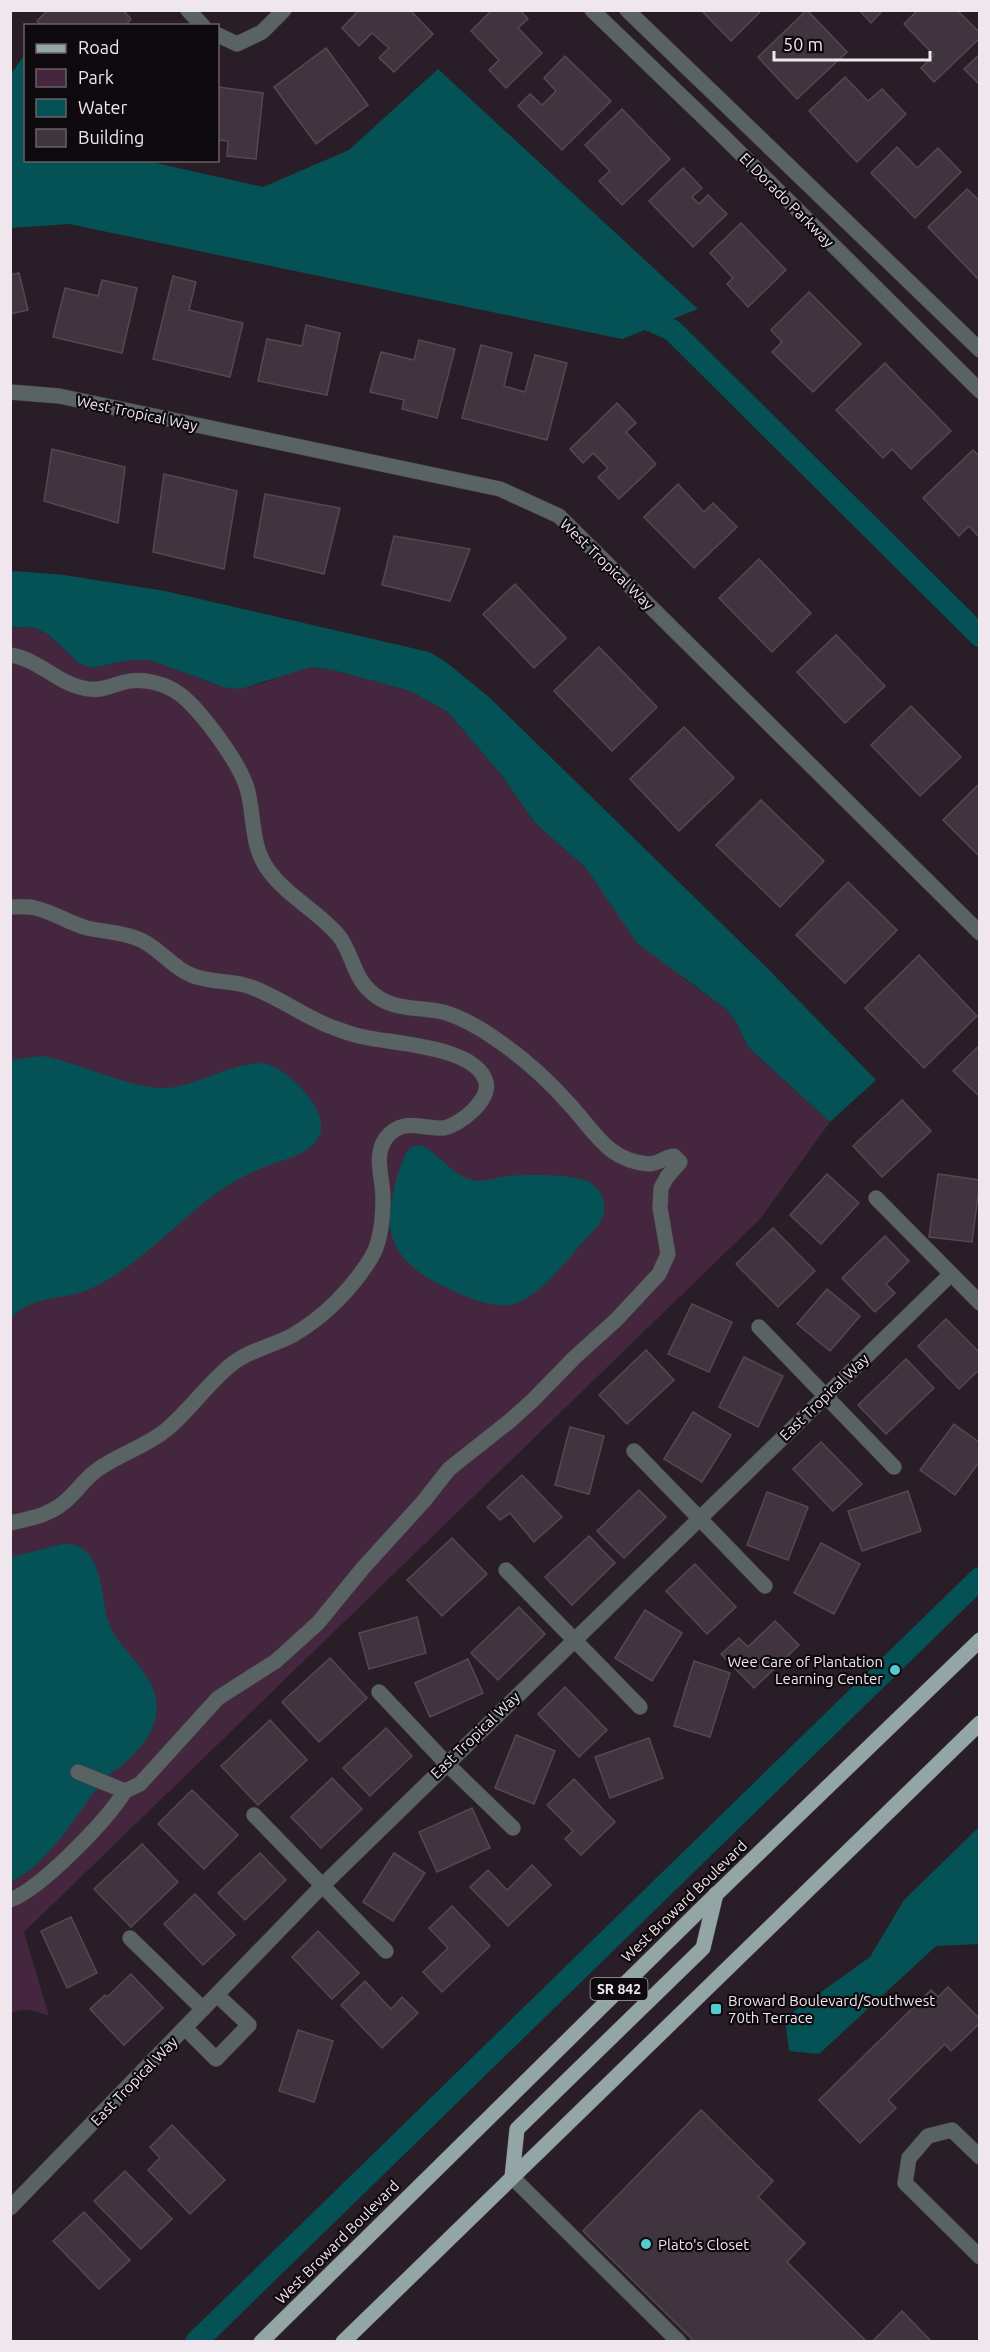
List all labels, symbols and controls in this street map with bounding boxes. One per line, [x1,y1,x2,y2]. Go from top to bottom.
legend [24,24,219,162]
scale bar [774,24,930,62]
text: 50 m [783,34,823,54]
text: Road [78,37,120,57]
text: Park [78,67,114,87]
text: Water [78,97,128,117]
text: Building [78,127,144,147]
street label: El Dorado Parkway [736,149,838,251]
street label: West Tropical Way [75,392,199,434]
street label: West Tropical Way [557,515,657,613]
street label: East Tropical Way [776,1350,872,1444]
place label: Wee Care of Plantation Learning Center [727,1653,883,1687]
marker: Wee Care of Plantation Learning Center [888,1663,902,1677]
street label: East Tropical Way [427,1688,523,1782]
street label: West Broward Boulevard [618,1837,750,1965]
road number: SR 842 [590,1978,648,2000]
place label: Broward Boulevard/Southwest 70th Terrace [728,1992,935,2026]
marker: Broward Boulevard/Southwest 70th Terrace [709,2002,723,2016]
street label: East Tropical Way [87,2033,181,2129]
street label: West Broward Boulevard [272,2177,402,2307]
place label: Plato's Closet [658,2236,749,2253]
marker: Plato's Closet [639,2237,653,2251]

